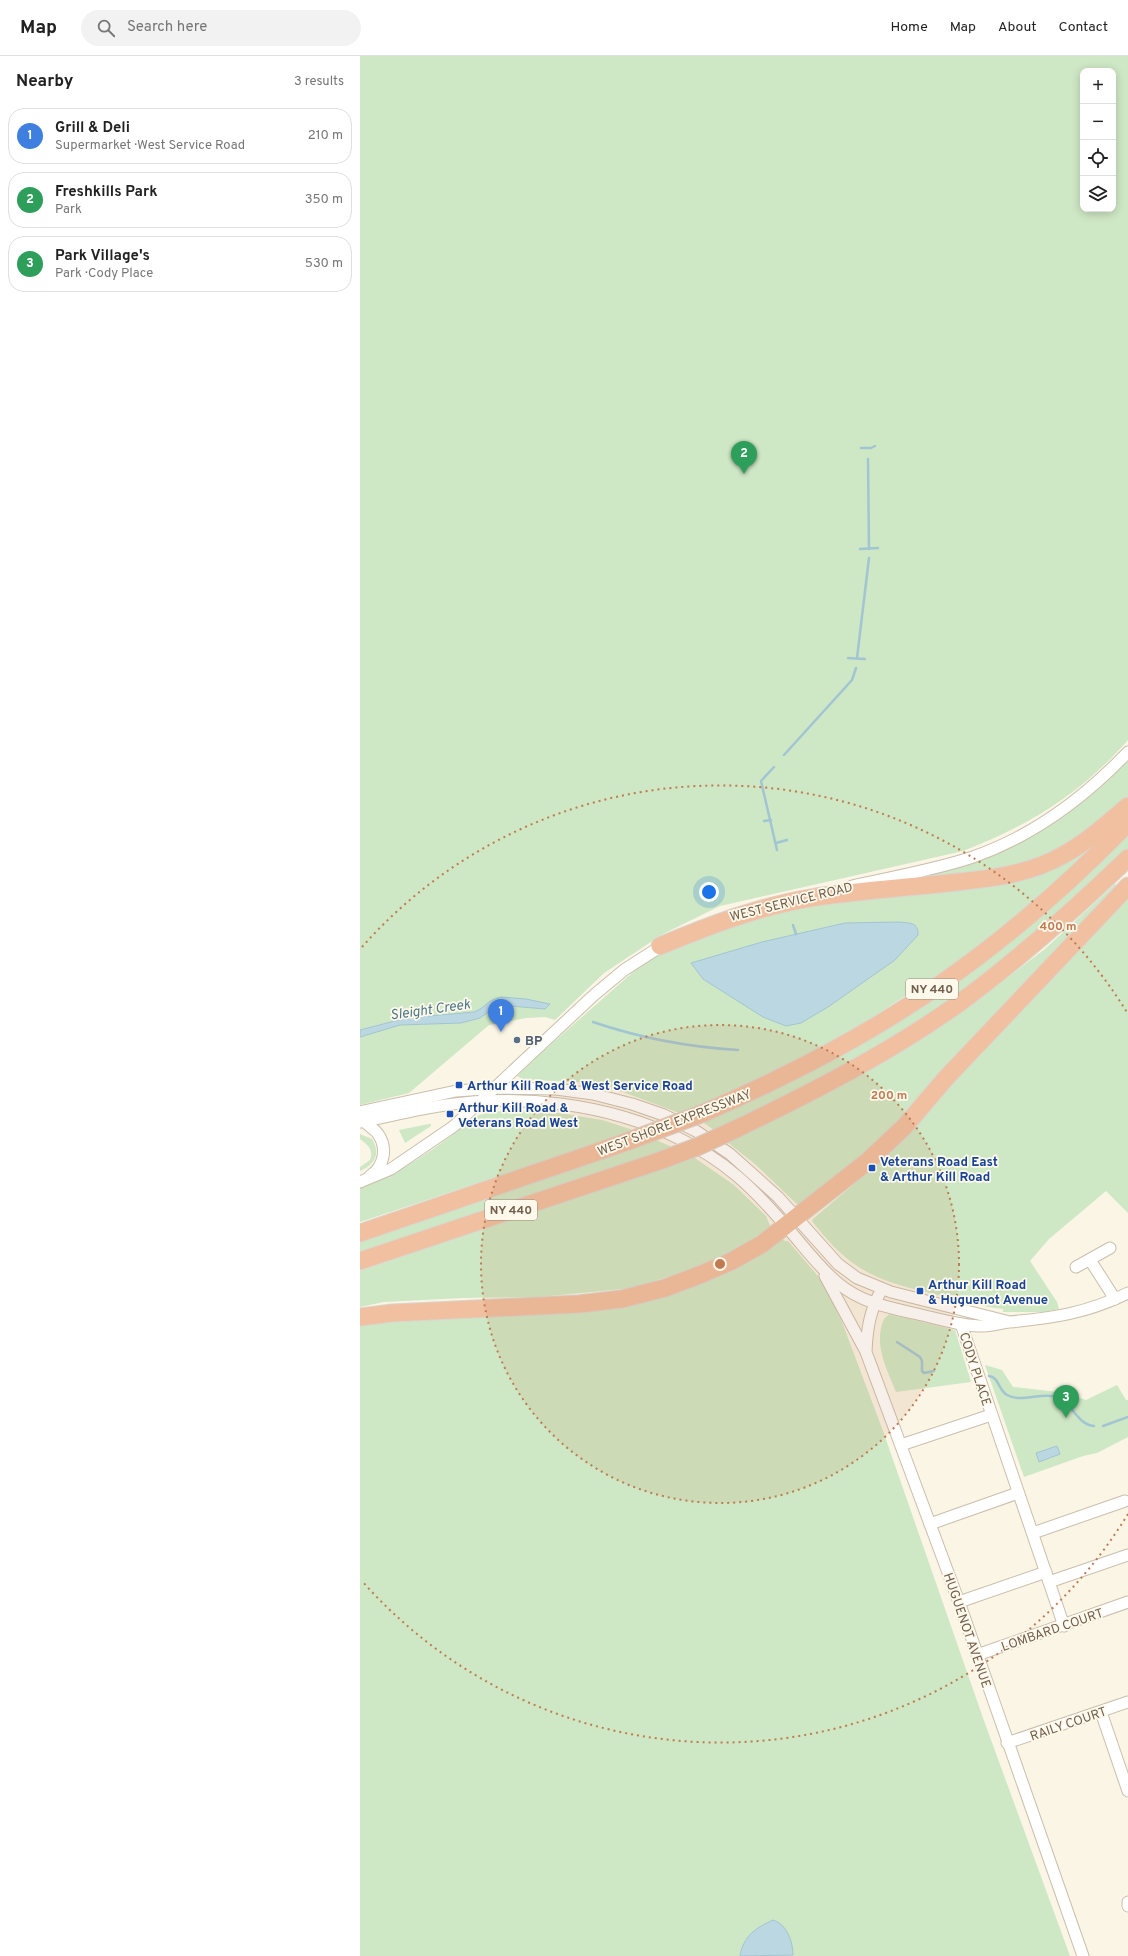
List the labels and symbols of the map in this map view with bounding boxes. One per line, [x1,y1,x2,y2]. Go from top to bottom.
pin: 2 [731,441,757,474]
street label: WEST SERVICE ROAD [728,880,855,926]
your location [699,882,719,902]
text: 400 m [1039,919,1077,935]
road number: NY 440 [906,979,958,999]
water label: Sleight Creek [389,996,472,1025]
pin: 1 [488,999,514,1032]
place label: BP [525,1034,543,1050]
marker: BP [512,1035,522,1045]
place label: Arthur Kill Road & West Service Road [467,1079,693,1095]
marker: Arthur Kill Road & West Service Road [454,1080,464,1090]
street label: WEST SHORE EXPRESSWAY [596,1087,754,1161]
text: 200 m [871,1088,907,1104]
place label: Arthur Kill Road & Veterans Road West [458,1101,578,1132]
marker: Arthur Kill Road & Veterans Road West [445,1109,455,1119]
place label: Veterans Road East & Arthur Kill Road [880,1155,998,1186]
marker: Veterans Road East & Arthur Kill Road [867,1163,877,1173]
road number: NY 440 [485,1200,537,1220]
centre of rings [713,1257,727,1271]
place label: Arthur Kill Road & Huguenot Avenue [928,1278,1048,1309]
marker: Arthur Kill Road & Huguenot Avenue [915,1286,925,1296]
street label: CODY PLACE [955,1331,994,1409]
pin: 3 [1053,1385,1079,1418]
street label: HUGUENOT AVENUE [939,1571,993,1690]
street label: LOMBARD COURT [999,1606,1106,1656]
street label: RAILY COURT [1028,1704,1109,1745]

